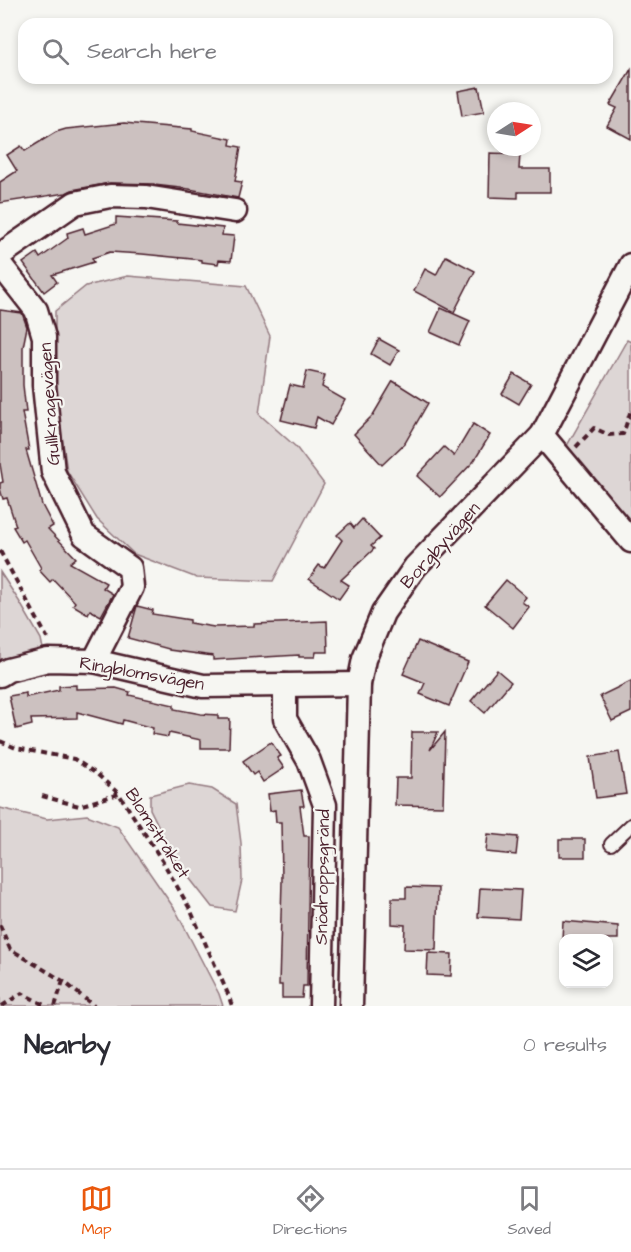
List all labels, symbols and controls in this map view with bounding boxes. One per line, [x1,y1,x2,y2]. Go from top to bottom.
search box [18,18,613,84]
icon: search [39,35,72,68]
text: Search here [87,36,217,67]
north arrow [487,102,541,156]
street label: Gullkragevägen [33,342,67,466]
street label: Borgbyvägen [395,497,487,595]
street label: Ringblomsvägen [77,650,206,698]
street label: Blomstråket [119,783,197,884]
street label: Snödroppsgränd [309,809,337,945]
map controls [559,934,613,988]
button: layers [559,934,613,988]
text: Nearby [24,1027,111,1063]
text: 0 results [523,1031,607,1059]
tab: Map [80,1182,113,1240]
tab: Directions [273,1182,347,1240]
tab: Saved [507,1182,551,1240]

